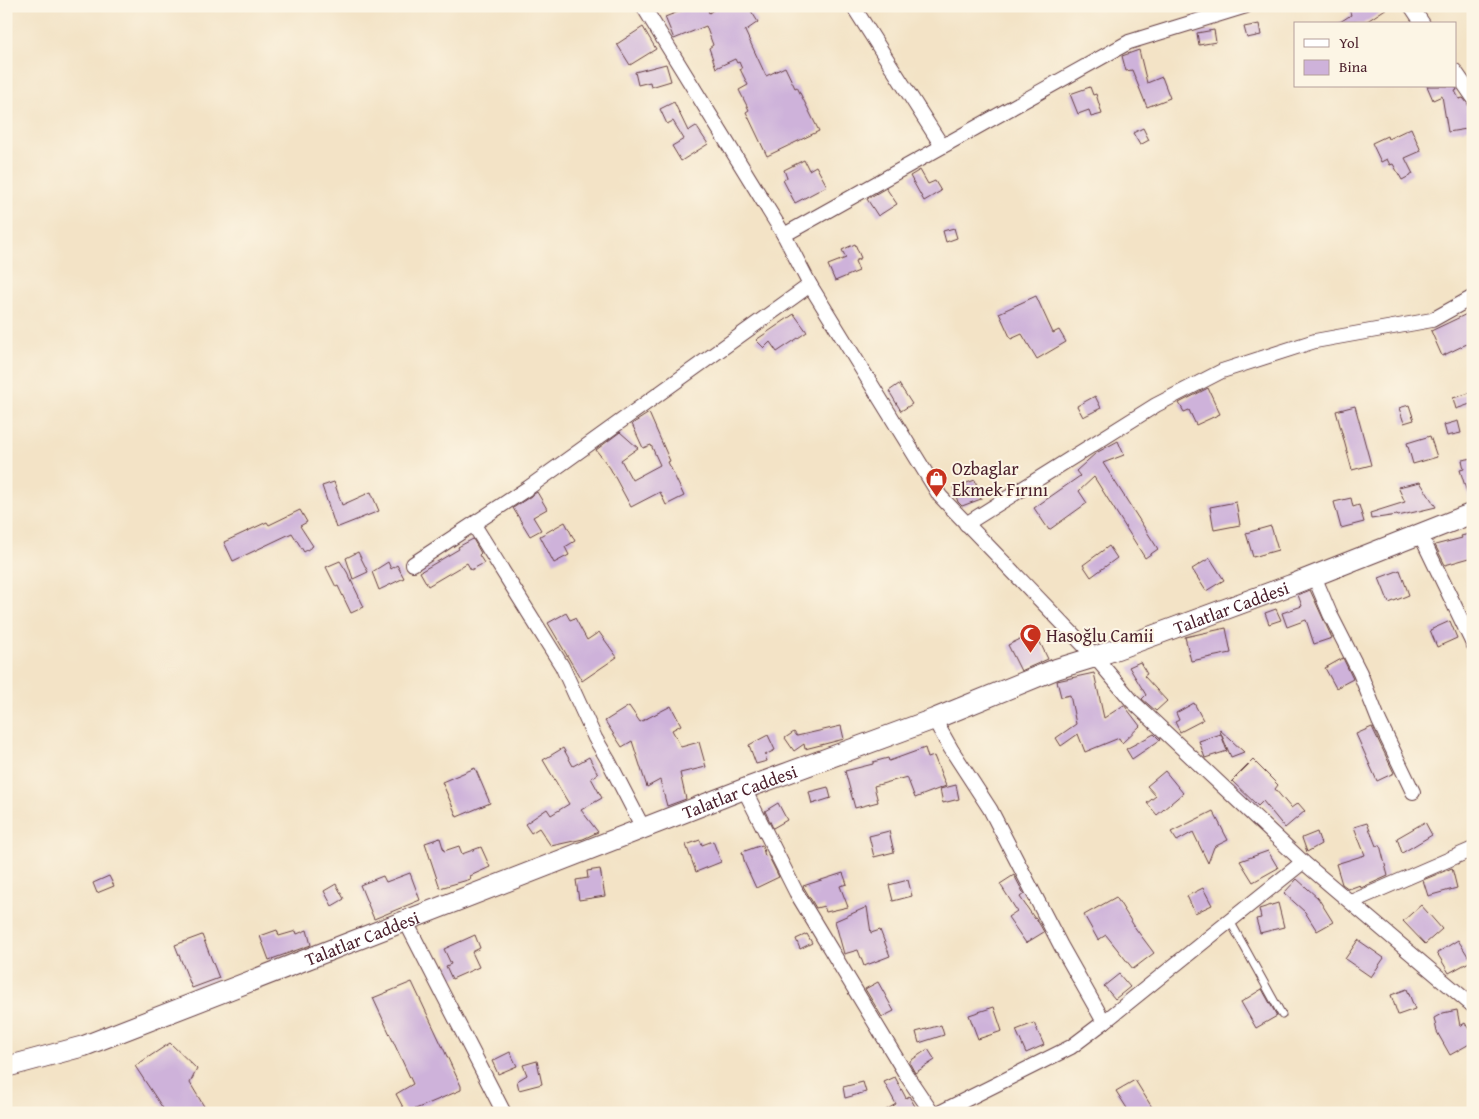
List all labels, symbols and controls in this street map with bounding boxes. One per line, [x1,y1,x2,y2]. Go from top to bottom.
legend [1294,22,1456,88]
text: Yol [1339,32,1359,53]
text: Bina [1339,56,1367,77]
place label: Ozbaglar Ekmek Fırını [952,455,1048,503]
shop icon: Ozbaglar Ekmek Fırını [924,466,948,497]
street label: Talatlar Caddesi [1169,574,1292,641]
place label: Hasoğlu Camii [1046,622,1154,649]
mosque icon: Hasoğlu Camii [1018,623,1042,654]
street label: Talatlar Caddesi [678,757,801,825]
street label: Talatlar Caddesi [301,903,423,972]

